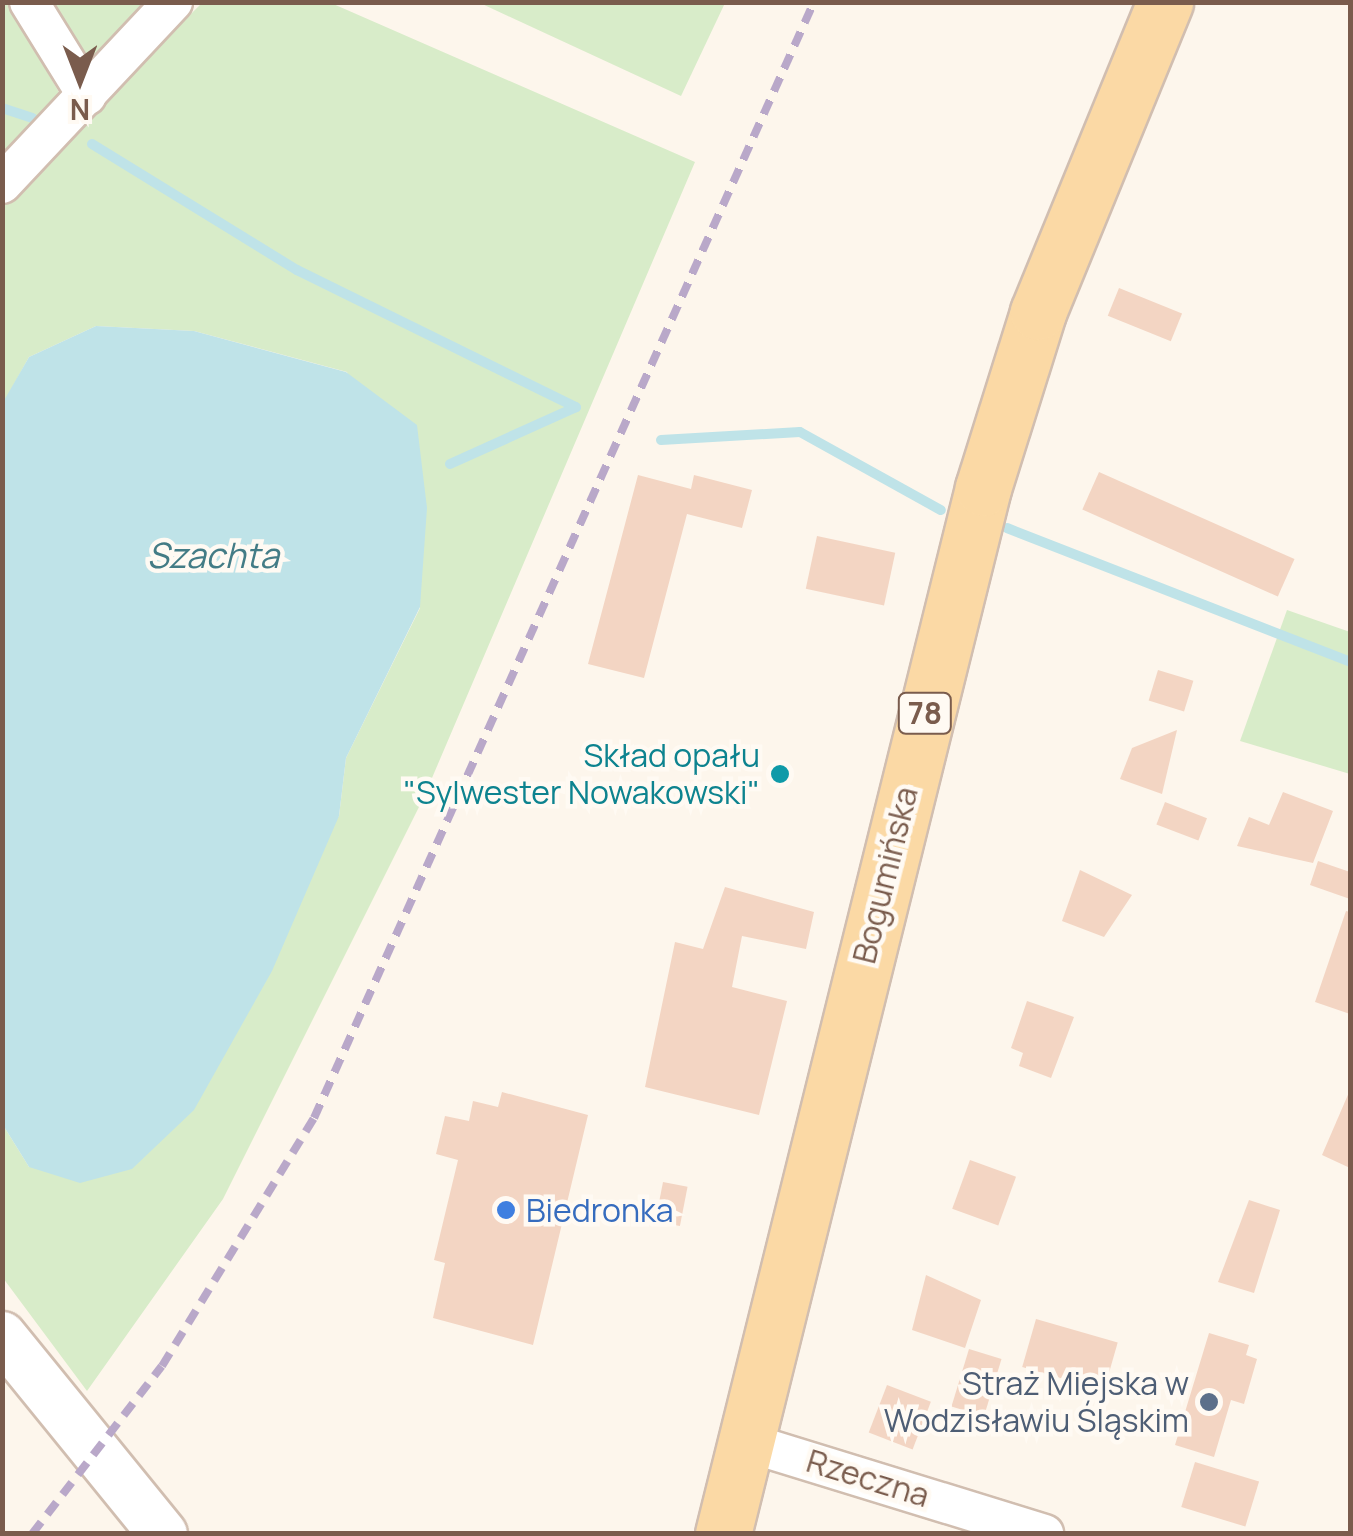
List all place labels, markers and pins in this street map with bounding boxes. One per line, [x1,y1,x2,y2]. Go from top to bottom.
place label: Skład opału "Sylwester Nowakowski" [403,737,760,812]
marker: Skład opału "Sylwester Nowakowski" [769,763,791,785]
place label: Biedronka [526,1191,674,1229]
marker: Biedronka [495,1199,517,1221]
place label: Straż Miejska w Wodzisławiu Śląskim [884,1365,1189,1440]
marker: Straż Miejska w Wodzisławiu Śląskim [1198,1391,1220,1413]

